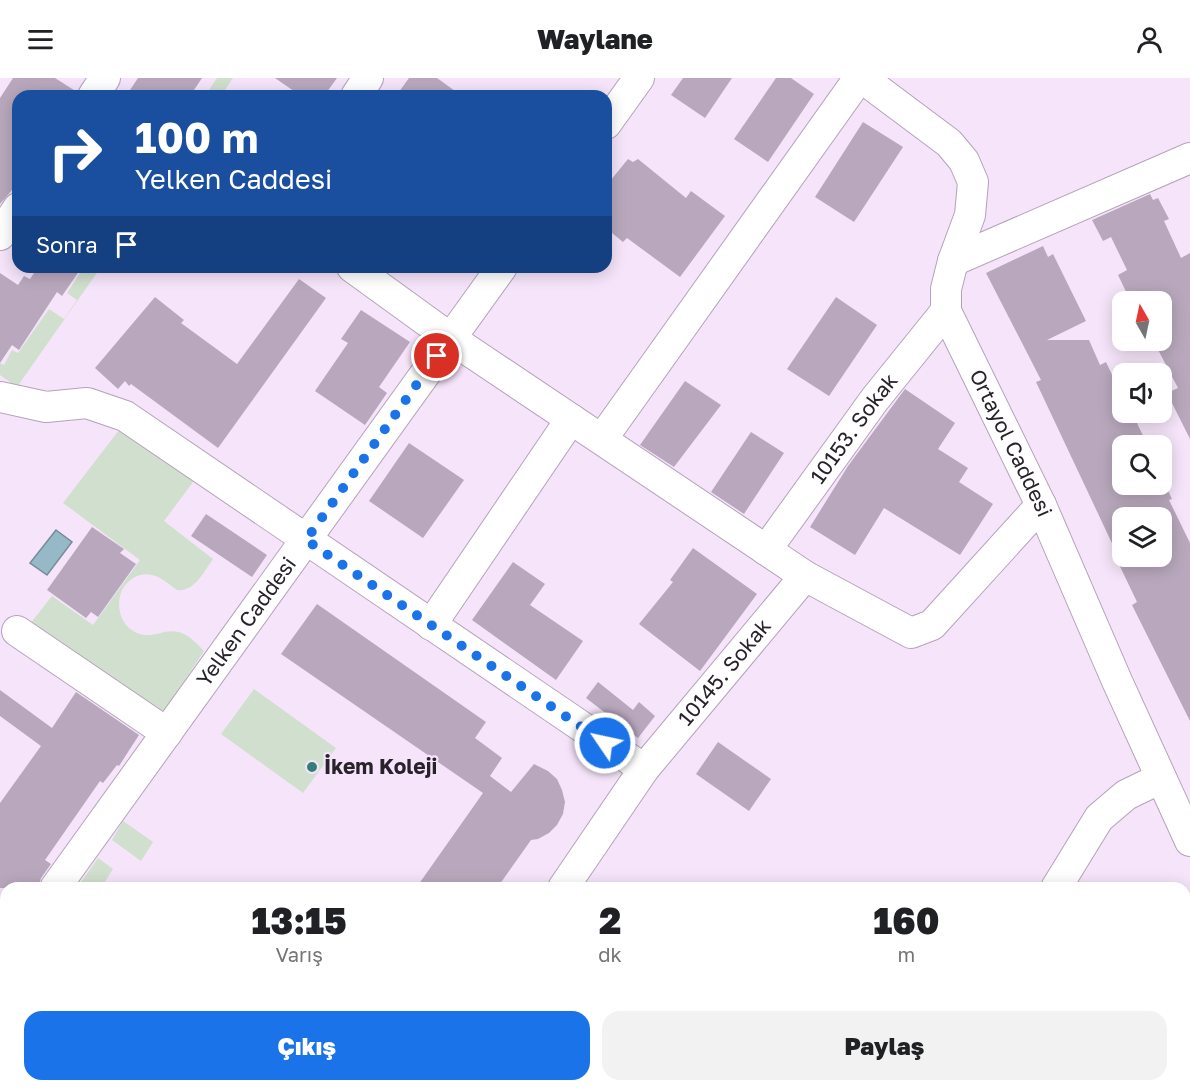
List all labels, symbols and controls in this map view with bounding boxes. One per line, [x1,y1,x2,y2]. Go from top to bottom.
icon: menu [24,23,57,56]
text: Waylane [537,23,653,55]
icon: person [1133,23,1166,56]
text: 100 m [135,112,258,162]
icon: right [36,114,114,192]
text: Yelken Caddesi [135,163,332,195]
icon: arrive [110,228,143,261]
text: Sonra [36,231,98,258]
north arrow [1112,291,1172,351]
map controls [1112,291,1172,567]
pin [411,330,462,381]
icon: arrive [420,339,453,372]
button: sound [1112,363,1172,423]
street label: Ortayol Caddesi [965,365,1058,520]
street label: 10153. Sokak [804,367,903,488]
button: search [1112,435,1172,495]
button: layers [1112,507,1172,567]
street label: Yelken Caddesi [190,551,301,691]
street label: 10145. Sokak [672,613,776,730]
position arrow [573,711,637,775]
place label: İkem Koleji [324,753,437,779]
marker: İkem Koleji [305,760,319,774]
text: 13:15 [251,899,347,942]
text: 2 [599,899,621,942]
text: 160 [873,899,940,942]
text: Varış [275,942,323,966]
text: dk [598,942,622,966]
text: m [898,942,915,966]
button: Çıkış [24,1011,590,1080]
button: Paylaş [602,1011,1167,1080]

